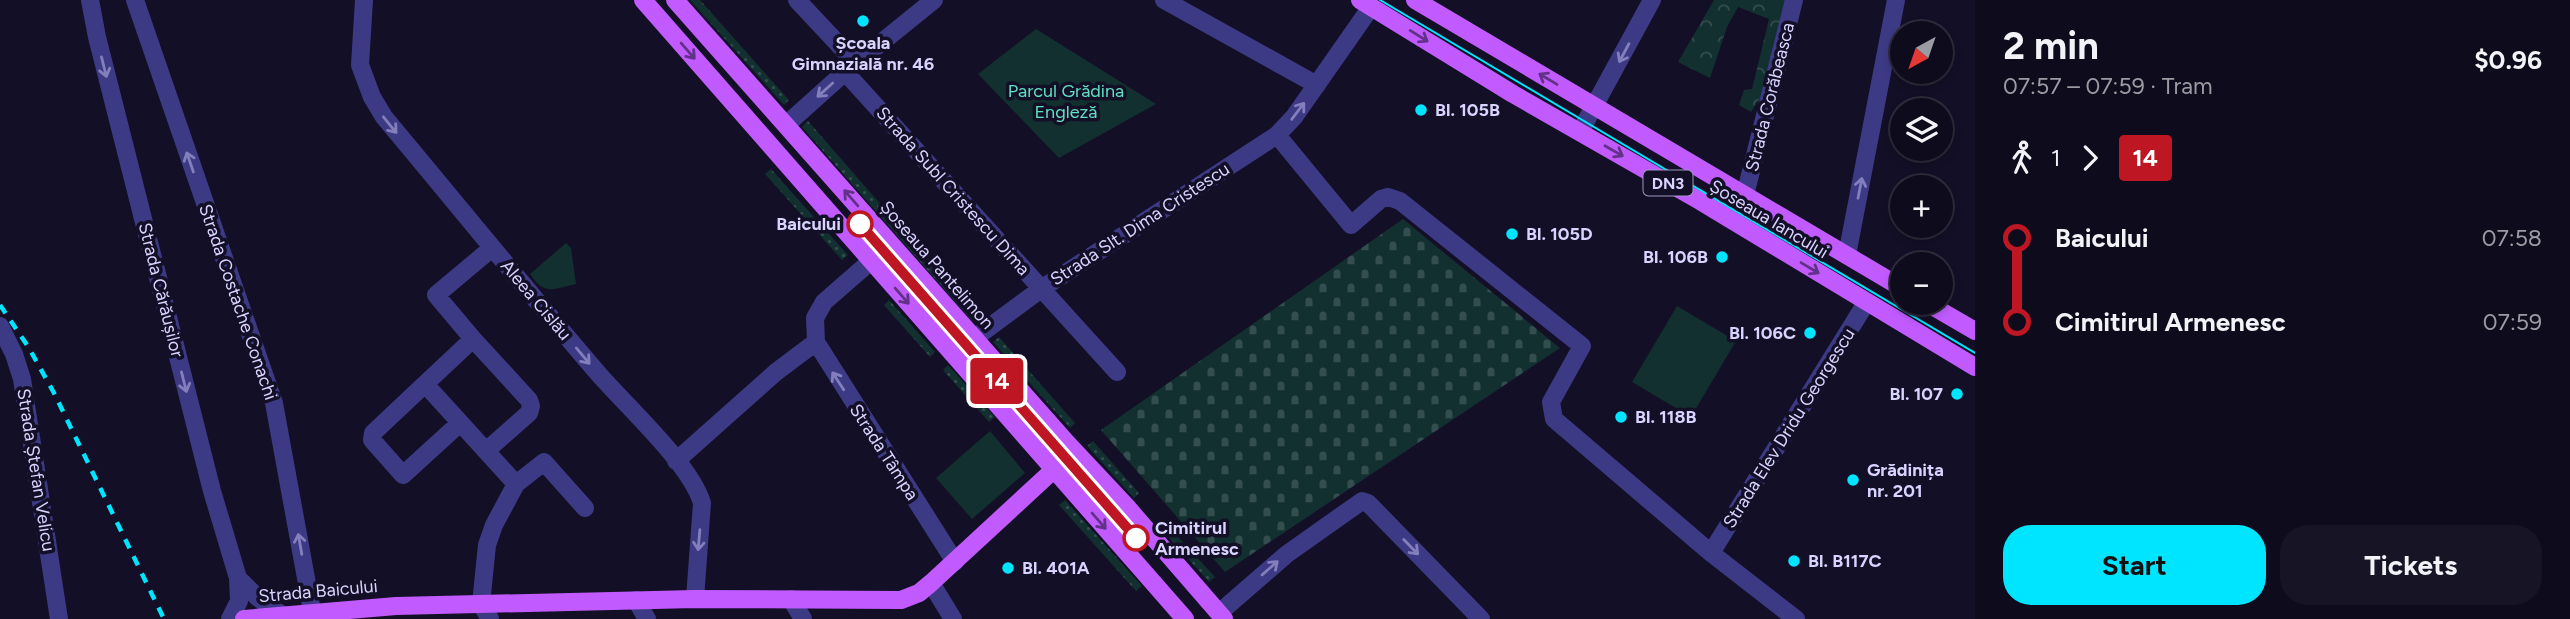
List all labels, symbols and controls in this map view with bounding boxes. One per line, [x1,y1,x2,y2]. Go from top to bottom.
marker: Școala Gimnazială nr. 46 [855,13,871,29]
street label: Strada Corăbeasca [1741,20,1799,174]
north arrow [1890,21,1953,84]
map controls [1890,21,1953,315]
text: 2 min [2003,23,2099,69]
one-way arrow [1408,29,1428,43]
place label: Școala Gimnazială nr. 46 [792,32,934,75]
one-way arrow [679,42,695,60]
one-way arrow [1616,42,1630,63]
text: $0.96 [2474,44,2542,76]
one-way arrow [98,55,111,78]
one-way arrow [1538,72,1558,86]
text: 07:57 – 07:59 · Tram [2003,72,2213,100]
park label: Parcul Grădina Engleză [1008,80,1124,123]
one-way arrow [816,82,834,98]
button: layers [1890,98,1953,161]
place label: Bl. 105B [1435,99,1500,121]
street label: Strada Subl Cristescu Dima [871,102,1035,280]
one-way arrow [1291,102,1305,121]
marker: Bl. 105B [1413,102,1429,118]
one-way arrow [383,116,398,134]
icon: walk [2003,139,2041,177]
icon: forward [2071,139,2109,177]
text: 14 [2133,143,2158,172]
text: 1 [2051,144,2061,172]
one-way arrow [1604,145,1624,159]
one-way arrow [183,151,196,173]
street label: Strada Slt. Dima Cristescu [1046,158,1234,290]
road number: DN3 [1644,170,1692,196]
street label: Șoseaua Iancului [1706,175,1832,263]
button: + [1890,175,1953,238]
one-way arrow [1853,177,1867,200]
one-way arrow [843,189,859,207]
street label: Șoseaua Pantelimon [875,196,999,334]
street label: Strada Costache Conachi [194,201,282,403]
marker: Baicului [847,211,873,237]
place label: Baicului [776,213,841,235]
street label: Strada Cărăușilor [134,220,188,360]
text: Baicului [2055,222,2149,254]
place label: Bl. 105D [1526,223,1593,245]
text: 07:58 [2482,224,2542,252]
marker: Bl. 105D [1504,226,1520,242]
place label: Bl. 106B [1643,246,1708,268]
marker: Bl. 106B [1714,249,1730,265]
button: − [1890,252,1953,315]
street label: Aleea Cislău [496,255,576,345]
one-way arrow [1799,262,1819,276]
one-way arrow [894,287,910,305]
text: Cimitirul Armenesc [2055,306,2286,338]
text: 07:59 [2483,308,2542,336]
place label: Bl. 106C [1729,322,1796,344]
street label: Strada Elev Dridu Georgescu [1718,324,1860,532]
marker: Bl. 106C [1802,325,1818,341]
one-way arrow [575,347,591,365]
line badge: 14 [965,358,1028,404]
text: 14 [984,366,1010,395]
one-way arrow [178,370,191,393]
one-way arrow [831,371,845,391]
place label: Bl. 107 [1890,383,1943,405]
marker: Bl. 107 [1949,386,1965,402]
street label: Strada Ștefan Velicu [12,387,60,553]
street label: Strada Tâmpa [845,400,923,504]
place label: Bl. 118B [1635,406,1696,428]
marker: Bl. 118B [1613,409,1629,425]
place label: Grădinița nr. 201 [1867,459,1944,502]
marker: Grădinița nr. 201 [1845,472,1861,488]
one-way arrow [1091,512,1107,530]
place label: Cimitirul Armenesc [1155,517,1239,560]
marker: Cimitirul Armenesc [1123,525,1149,551]
button: Start [2003,525,2266,605]
button: Tickets [2280,525,2542,605]
one-way arrow [692,528,705,551]
one-way arrow [293,533,306,556]
one-way arrow [1402,539,1419,556]
place label: Bl. B117C [1808,550,1881,572]
marker: Bl. B117C [1786,553,1802,569]
place label: Bl. 401A [1022,557,1090,579]
marker: Bl. 401A [1000,560,1016,576]
one-way arrow [1261,560,1278,577]
street label: Strada Baicului [257,575,379,607]

